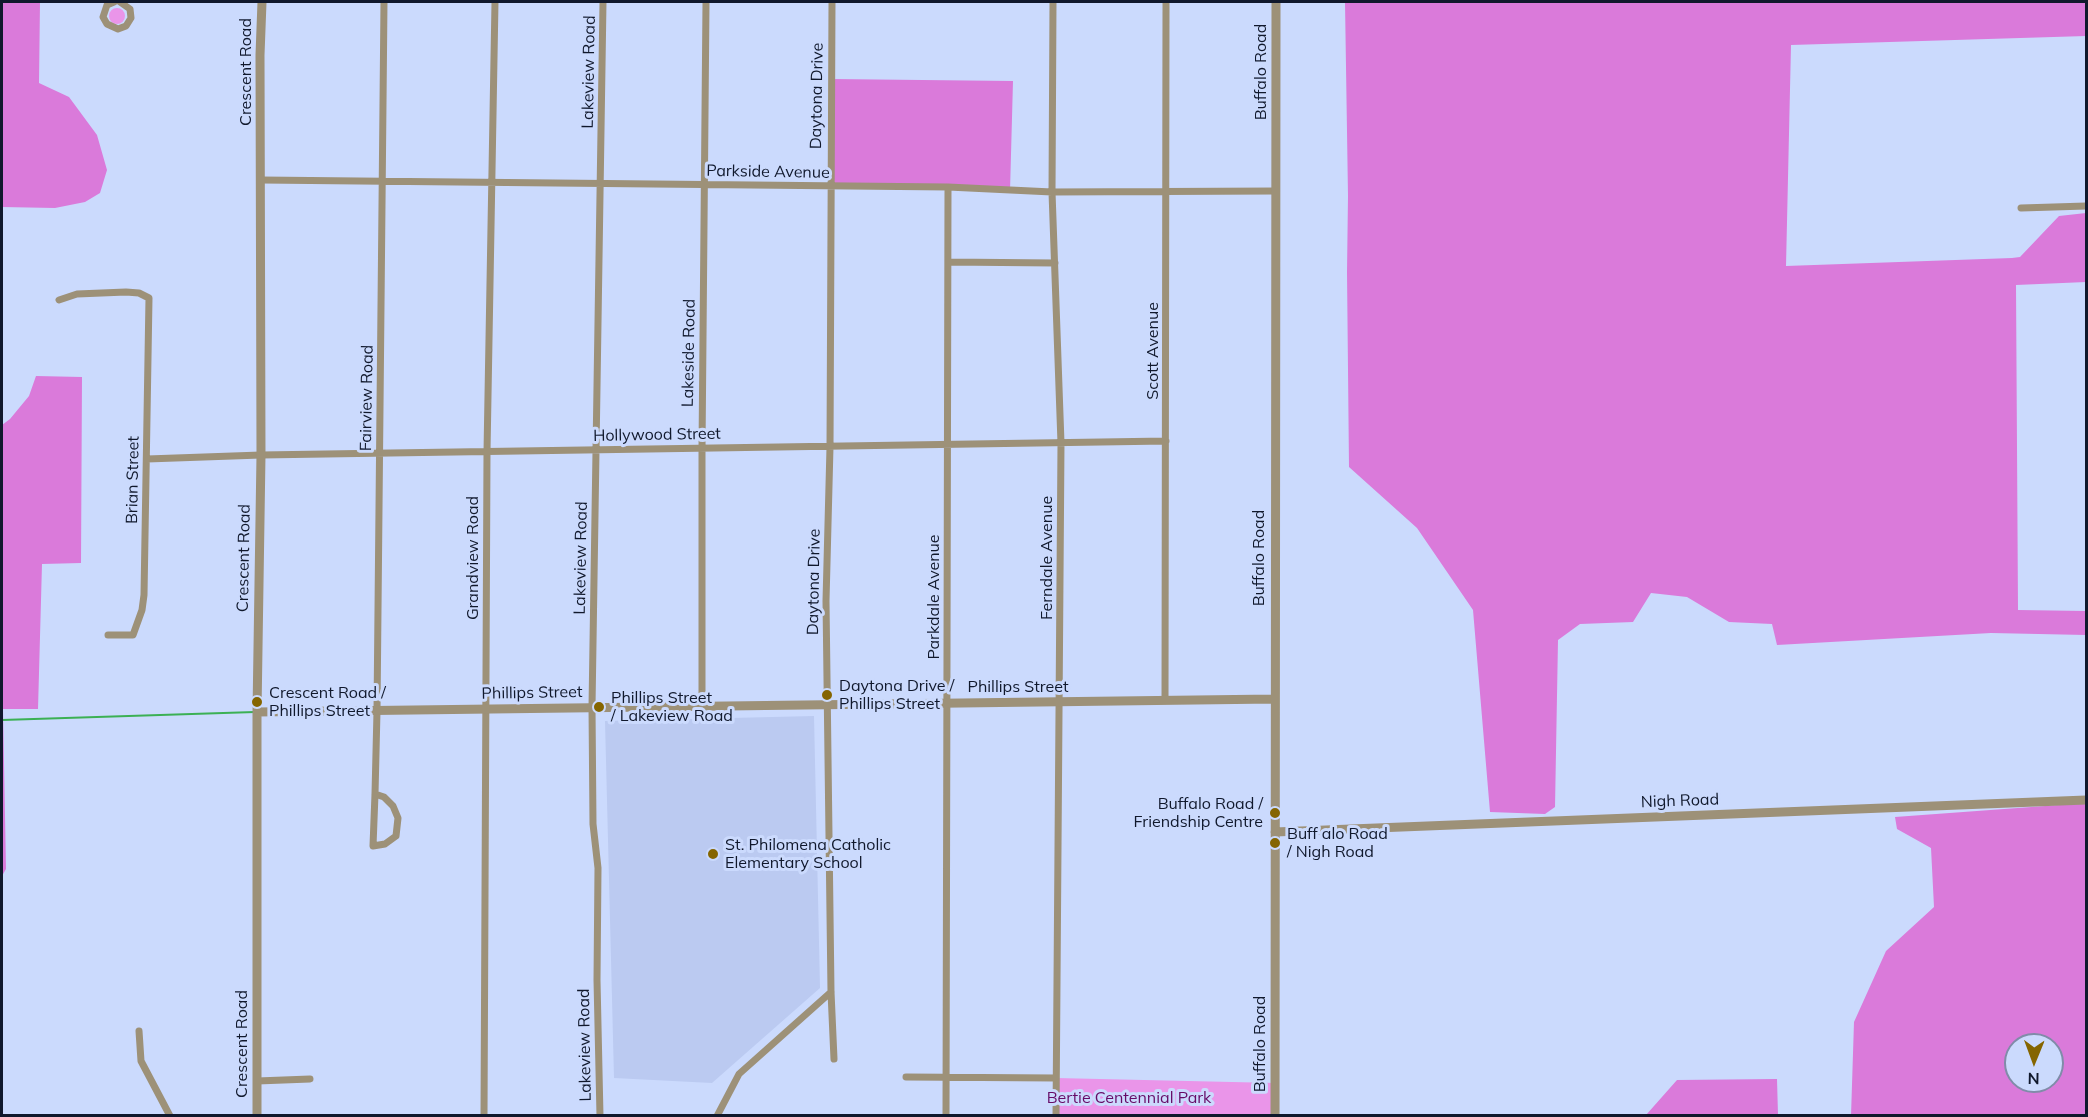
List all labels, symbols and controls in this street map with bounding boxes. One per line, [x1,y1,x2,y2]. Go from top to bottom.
street label: Lakeview Road [578,15,600,129]
street label: Crescent Road [236,18,256,126]
street label: Buffalo Road [1251,24,1271,120]
street label: Daytona Drive [806,43,828,149]
street label: Parkside Avenue [706,161,830,183]
street label: Lakeside Road [678,299,700,407]
street label: Scott Avenue [1143,302,1163,400]
street label: Fairview Road [356,345,378,451]
street label: Hollywood Street [593,424,721,446]
street label: Brian Street [123,436,143,524]
street label: Grandview Road [463,496,483,620]
street label: Ferndale Avenue [1037,496,1057,620]
street label: Lakeview Road [570,501,592,615]
street label: Crescent Road [233,504,255,612]
street label: Buffalo Road [1249,510,1269,606]
street label: Daytona Drive [803,529,825,635]
street label: Parkdale Avenue [924,534,944,660]
place label: Daytona Drive / Phillips Street [839,676,954,714]
street label: Phillips Street [968,677,1068,697]
place label: Crescent Road / Phillips Street [269,683,386,721]
street label: Phillips Street [481,683,583,703]
place label: Phillips Street / Lakeview Road [611,688,733,726]
marker: Daytona Drive / Phillips Street [820,688,834,702]
marker: Crescent Road / Phillips Street [250,695,264,709]
marker: Phillips Street / Lakeview Road [592,700,606,714]
street label: Nigh Road [1641,790,1719,812]
place label: Buffalo Road / Friendship Centre [1134,794,1263,832]
marker: Buffalo Road / Friendship Centre [1268,806,1282,820]
place label: Buff alo Road / Nigh Road [1287,824,1388,862]
place label: St. Philomena Catholic Elementary School [725,835,891,873]
marker: Buff alo Road / Nigh Road [1268,836,1282,850]
marker: St. Philomena Catholic Elementary School [706,847,720,861]
street label: Lakeview Road [574,988,596,1102]
street label: Crescent Road [232,990,252,1098]
street label: Buffalo Road [1250,996,1270,1092]
north arrow [2004,1033,2064,1093]
text: N [2028,1069,2040,1089]
park label: Bertie Centennial Park [1047,1088,1211,1108]

